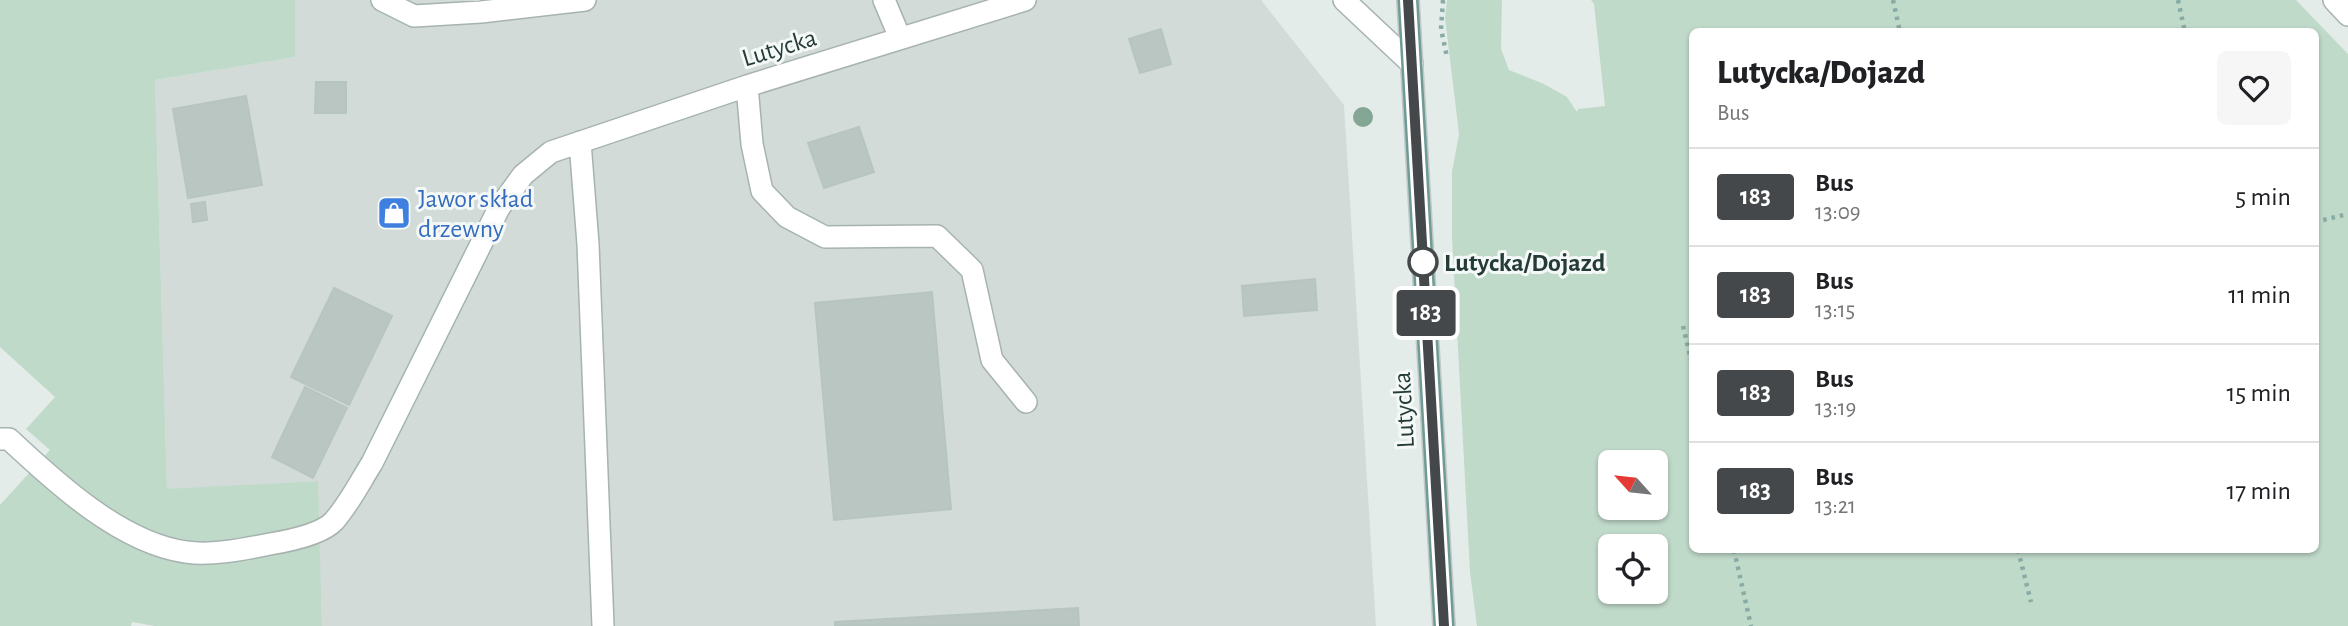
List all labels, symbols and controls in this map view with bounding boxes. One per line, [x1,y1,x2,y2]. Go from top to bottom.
street label: Lutycka [739,24,820,72]
button: heart [2217,51,2291,125]
text: Lutycka/Dojazd [1717,57,1925,90]
text: Bus [1717,102,1750,125]
text: Bus [1815,170,1854,196]
text: 5 min [2235,184,2291,210]
text: 183 [1740,185,1771,209]
place label: Jawor skład drzewny [418,186,533,242]
shop icon: Jawor skład drzewny [375,194,413,232]
text: 13:09 [1815,201,1861,224]
marker: Lutycka/Dojazd [1408,247,1438,277]
place label: Lutycka/Dojazd [1444,250,1606,276]
text: Bus [1815,268,1854,294]
text: 11 min [2228,282,2291,308]
text: 183 [1740,283,1771,307]
line badge: 183 [1386,290,1466,336]
text: 13:15 [1815,299,1855,322]
text: 183 [1411,301,1441,325]
text: Bus [1815,366,1854,392]
street label: Lutycka [1389,371,1419,449]
text: 15 min [2226,380,2291,406]
text: 183 [1740,381,1771,405]
text: 13:19 [1815,397,1856,420]
north arrow [1598,450,1668,520]
map controls [1598,450,1668,604]
text: Bus [1815,464,1854,490]
text: 17 min [2226,478,2291,504]
text: 183 [1740,479,1771,503]
text: 13:21 [1815,495,1856,518]
button: locate [1598,534,1668,604]

